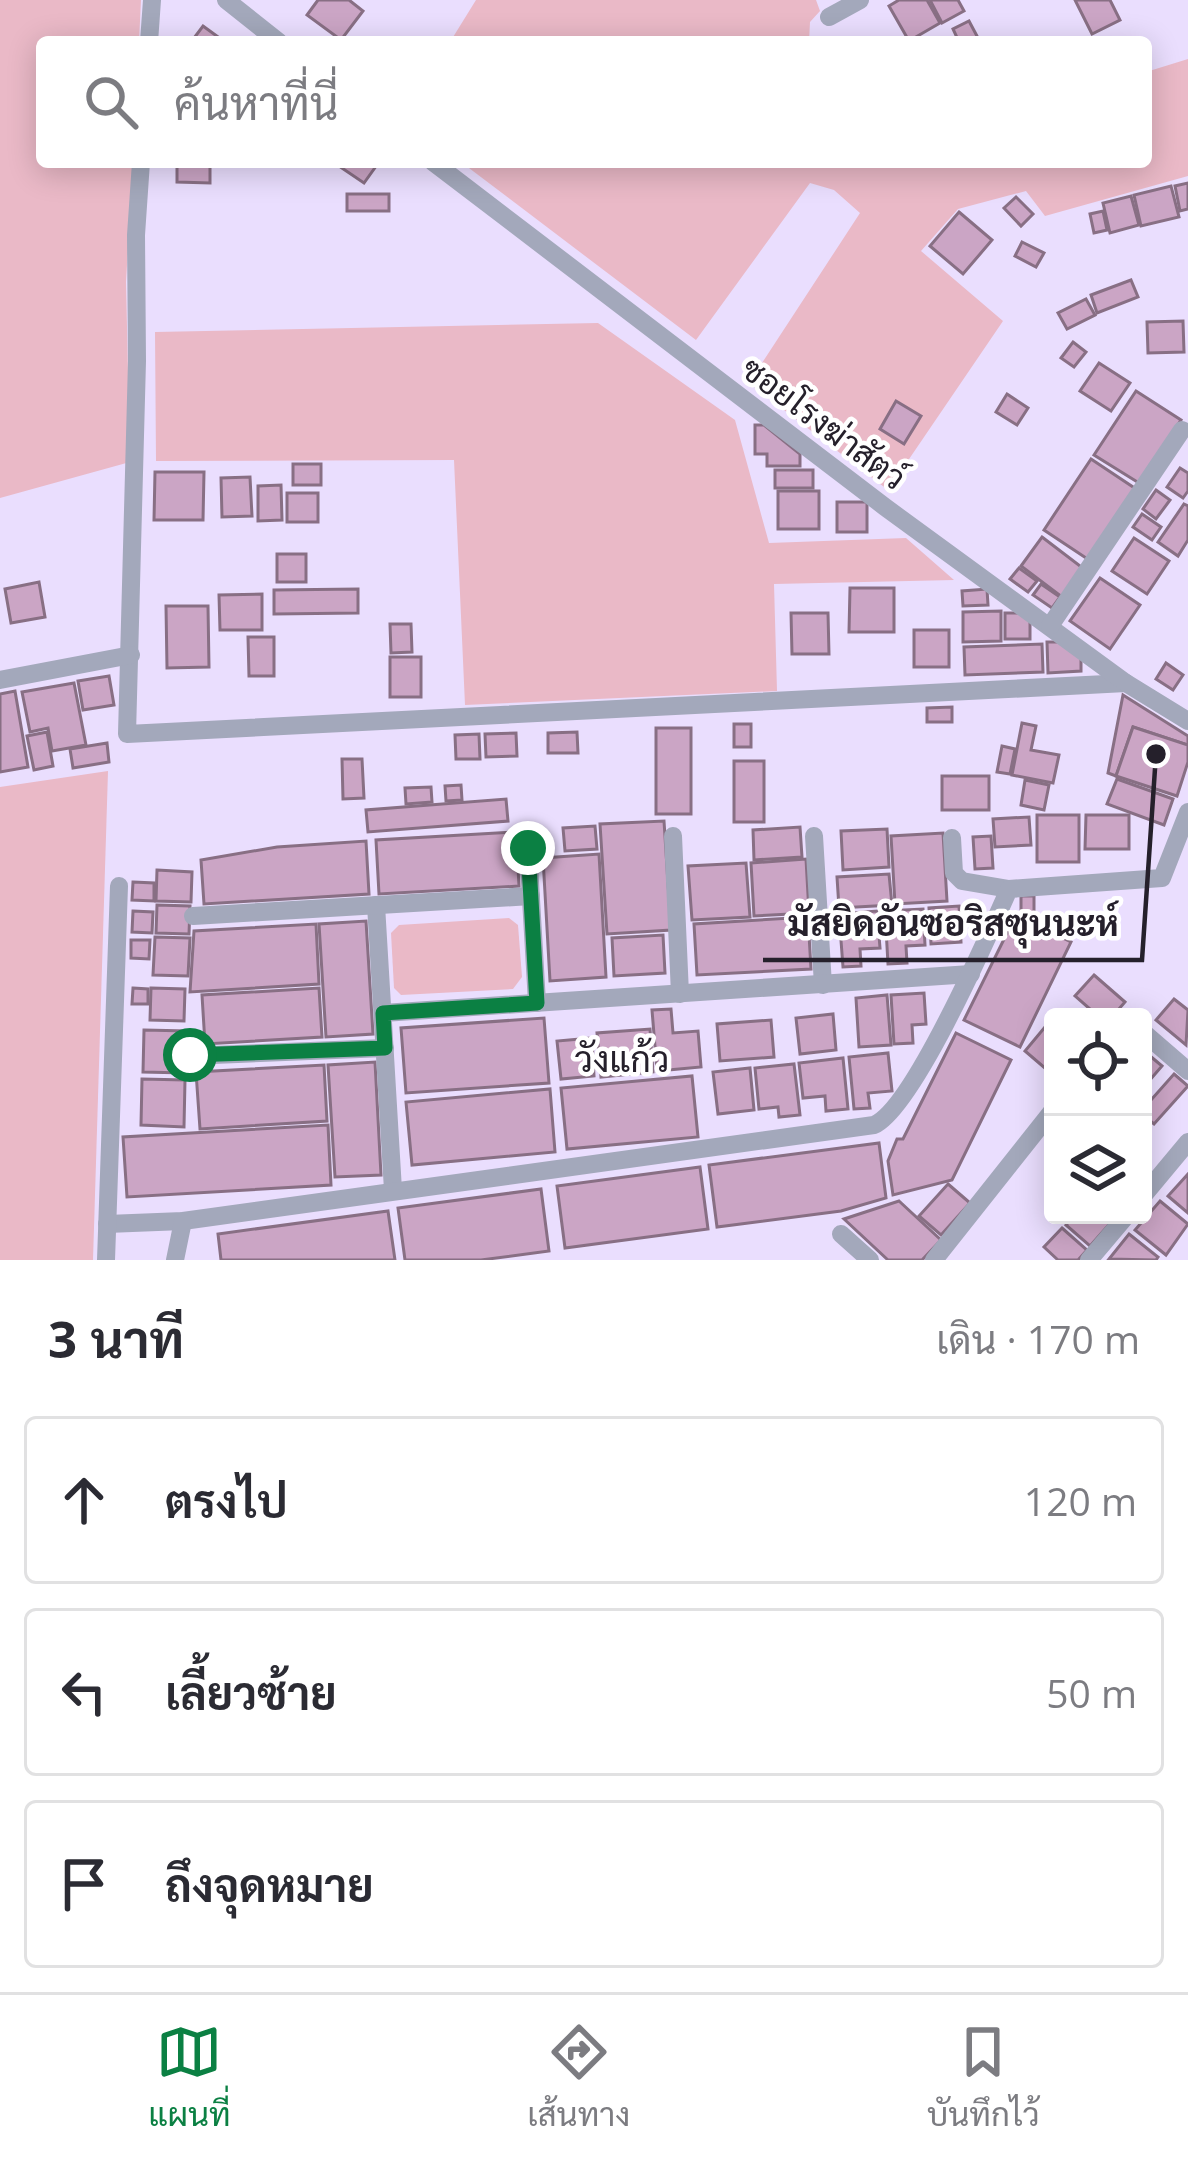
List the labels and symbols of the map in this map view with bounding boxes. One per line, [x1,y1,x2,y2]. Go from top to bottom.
street label: ซอยโรงฆ่าสัตว์ [733,346,916,499]
route end [501,821,555,875]
callout: มัสยิดอันซอริสซุนนะห์ [763,888,1142,960]
text: มัสยิดอันซอริสซุนนะห์ [787,898,1120,949]
route start [163,1028,217,1082]
district label: วังแก้ว [575,1034,669,1083]

